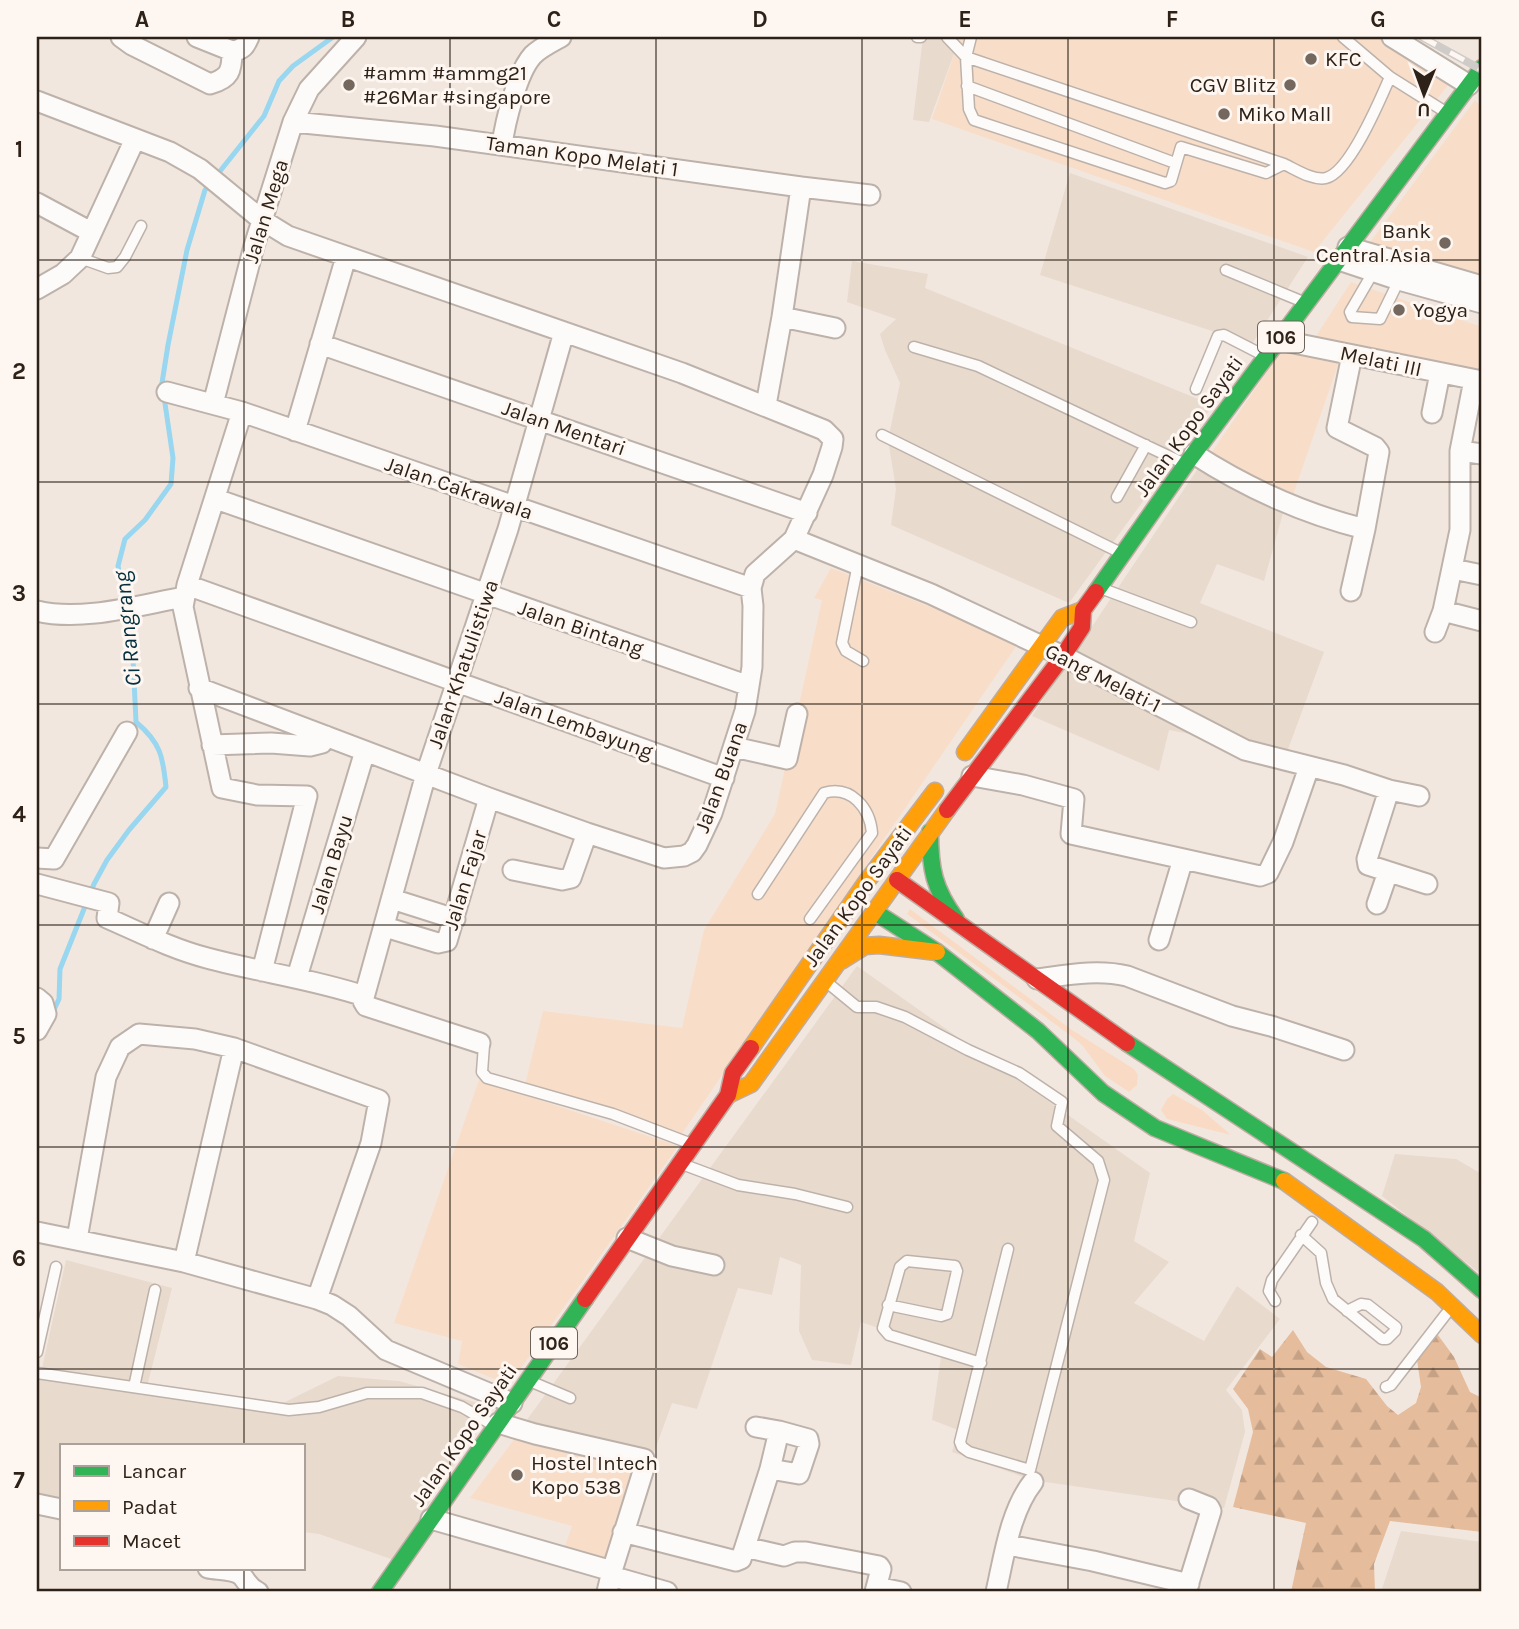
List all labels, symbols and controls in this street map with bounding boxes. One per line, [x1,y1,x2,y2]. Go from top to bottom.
text: A [135,6,149,33]
text: B [341,6,355,33]
text: C [547,6,561,33]
text: D [752,6,768,33]
text: E [958,6,972,33]
text: F [1166,6,1178,33]
text: G [1370,6,1386,33]
place label: KFC [1325,47,1362,71]
marker: KFC [1303,51,1319,67]
north arrow [1390,60,1460,130]
place label: #amm #ammg21 #26Mar #singapore [363,61,551,109]
place label: CGV Blitz [1190,73,1276,97]
marker: #amm #ammg21 #26Mar #singapore [341,77,357,93]
marker: CGV Blitz [1282,77,1298,93]
text: U [1417,99,1430,121]
place label: Miko Mall [1238,102,1331,126]
marker: Miko Mall [1216,106,1232,122]
street label: Taman Kopo Melati 1 [484,131,680,181]
text: 1 [15,136,23,163]
street label: Jalan Mega [239,156,293,266]
place label: Bank Central Asia [1316,219,1431,267]
marker: Bank Central Asia [1437,235,1453,251]
place label: Yogya [1413,298,1468,322]
marker: Yogya [1391,302,1407,318]
road number: 106 [1258,322,1304,352]
street label: Melati III [1338,341,1424,381]
street label: Jalan Kopo Sayati [1130,351,1248,501]
text: 2 [12,358,26,385]
street label: Jalan Mentari [499,396,629,460]
street label: Jalan Cakrawala [382,451,536,525]
water label: Ci Rangrang [108,569,147,688]
street label: Jalan Khatulistiwa [423,576,503,752]
text: 3 [12,580,26,607]
street label: Jalan Bintang [515,595,647,661]
street label: Gang Melati 1 [1041,639,1165,717]
street label: Jalan Lembayung [492,684,656,764]
street label: Jalan Buana [690,718,752,836]
text: 4 [12,801,26,828]
street label: Jalan Bayu [305,812,357,916]
street label: Jalan Kopo Sayati [799,821,917,971]
street label: Jalan Fajar [438,827,492,933]
text: 5 [12,1023,26,1050]
text: 6 [12,1245,26,1272]
road number: 106 [531,1328,577,1358]
street label: Jalan Kopo Sayati [406,1359,522,1511]
legend [60,1444,304,1570]
place label: Hostel Intech Kopo 538 [531,1451,658,1499]
text: Lancar [122,1459,186,1483]
text: 7 [13,1467,25,1494]
marker: Hostel Intech Kopo 538 [509,1467,525,1483]
text: Padat [122,1495,177,1519]
text: Macet [122,1529,181,1553]

